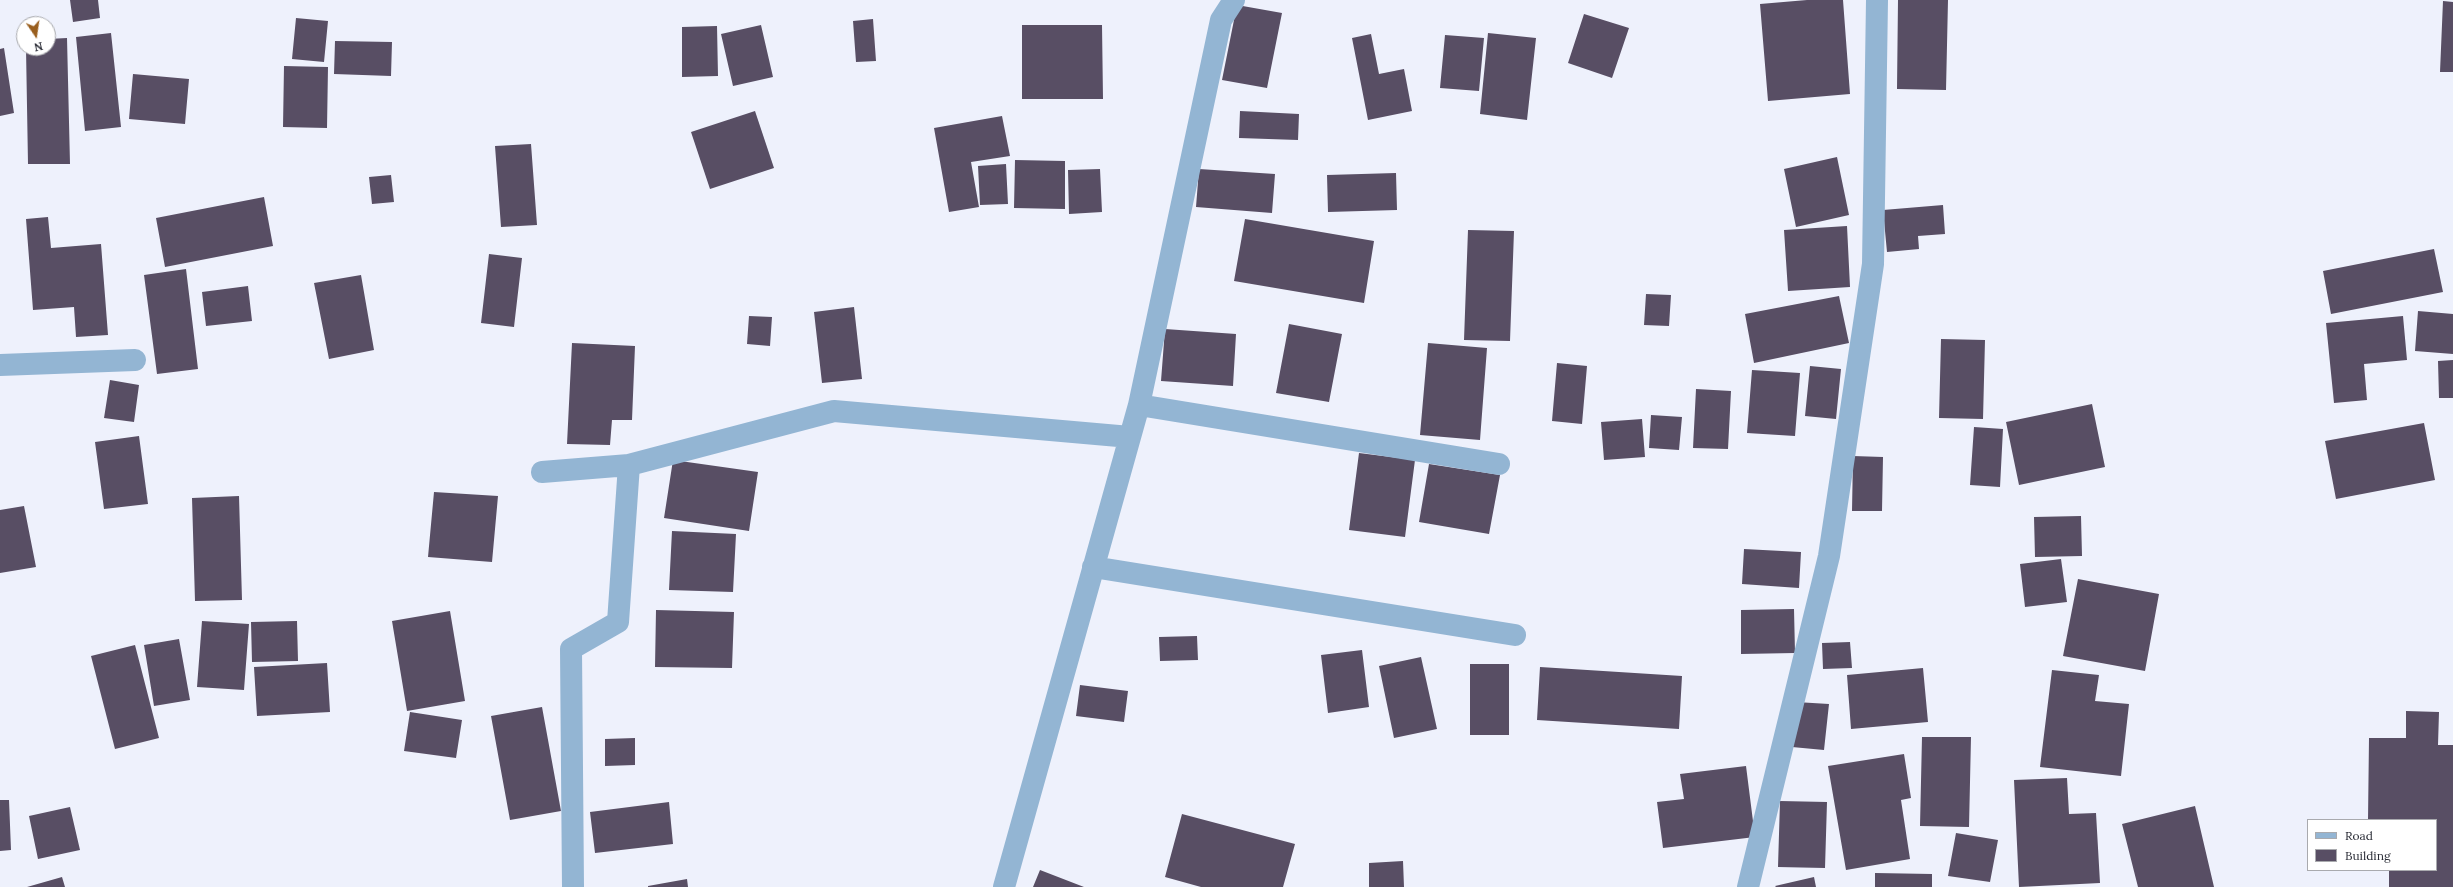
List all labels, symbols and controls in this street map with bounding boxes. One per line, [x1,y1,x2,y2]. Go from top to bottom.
north arrow [16,16,56,56]
text: N [33,39,44,54]
legend [2307,819,2437,871]
text: Road [2345,828,2373,843]
text: Building [2345,848,2391,863]

